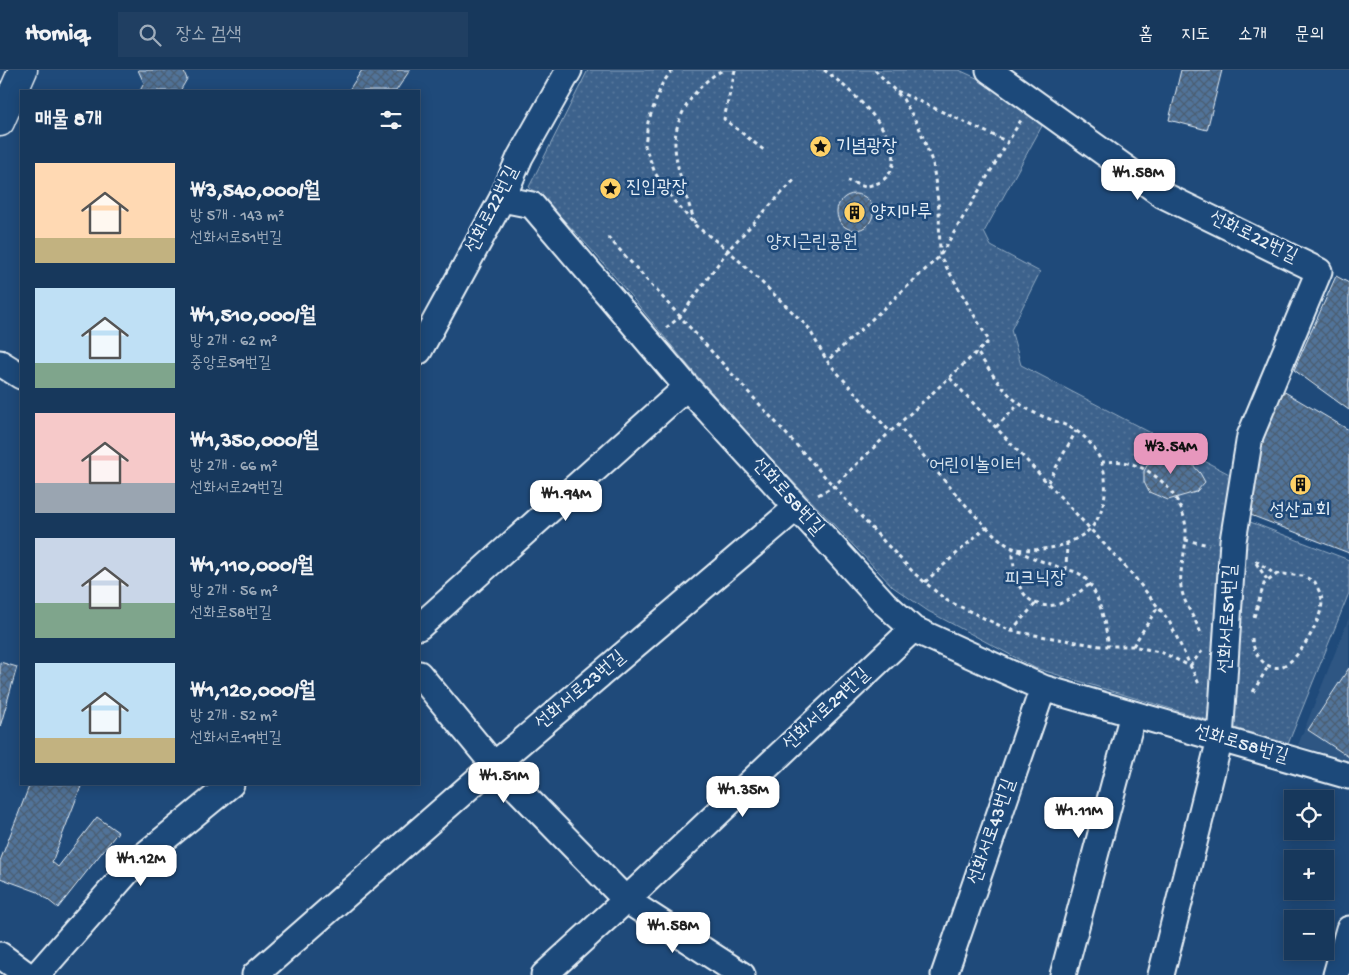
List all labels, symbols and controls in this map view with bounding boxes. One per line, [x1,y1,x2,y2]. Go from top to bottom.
search box [118,12,468,57]
text: Homiq [25,20,88,49]
icon: search [136,21,164,49]
text: 장소 검색 [176,24,241,47]
text: 홈 [1139,25,1153,46]
text: 지도 [1181,25,1210,46]
text: 소개 [1238,25,1267,46]
text: 문의 [1295,25,1324,46]
icon: filters [377,106,405,134]
text: 매물 8개 [35,109,102,134]
place icon: 기념광장 [808,135,832,159]
place label: 기념광장 [836,136,897,159]
pin: ₩1.58M [1097,158,1179,201]
street label: 선화로22번길 [461,162,525,258]
text: ₩1.58M [1112,165,1164,184]
place icon: 진입광장 [598,176,622,200]
place label: 진입광장 [626,177,687,200]
text: ₩3,540,000/월 [190,180,320,205]
icon: home [75,183,135,243]
building icon: 양지마루 [843,201,867,225]
place label: 양지마루 [871,202,932,225]
street label: 선화로22번길 [1205,207,1301,269]
text: 방 5개 · 143 m² [190,208,284,227]
text: 선화서로51번길 [190,230,282,249]
park label: 양지근린공원 [766,232,858,255]
text: ₩1,510,000/월 [190,305,316,330]
icon: home [75,308,135,368]
text: 방 2개 · 62 m² [190,333,277,352]
text: 중앙로59번길 [190,355,271,374]
text: ₩1,350,000/월 [190,430,319,455]
pin: ₩3.54M [1130,432,1212,475]
icon: home [75,433,135,493]
text: ₩3.54M [1145,439,1197,458]
street label: 선화로58번길 [746,453,828,541]
park label: 어린이놀이터 [929,455,1021,478]
text: 방 2개 · 66 m² [190,458,278,477]
building icon: 성산교회 [1288,473,1312,497]
text: 선화서로29번길 [190,480,283,499]
pin: ₩1.94M [525,480,607,522]
text: ₩1.94M [541,486,591,505]
place label: 성산교회 [1269,500,1331,523]
text: ₩1,110,000/월 [190,555,314,580]
icon: home [75,558,135,618]
street label: 선화서로51번길 [1215,564,1243,674]
park label: 피크닉장 [1004,568,1066,591]
text: 방 2개 · 56 m² [190,583,278,602]
text: 선화로58번길 [190,605,272,624]
street label: 선화서로23번길 [531,647,631,735]
street label: 선화서로29번길 [779,664,875,756]
text: ₩1,120,000/월 [190,680,316,705]
icon: home [75,683,135,743]
text: 방 2개 · 52 m² [190,708,278,727]
street label: 선화로58번길 [1191,721,1291,769]
text: 선화서로19번길 [190,730,282,749]
pin: ₩1.51M [463,762,545,804]
text: ₩1.51M [479,768,529,787]
pin: ₩1.35M [702,776,784,818]
street label: 선화서로43번길 [964,776,1022,888]
text: ₩1.35M [717,782,769,801]
map controls [1284,790,1334,960]
button: locate [1284,790,1334,840]
pin: ₩1.11M [1038,796,1120,839]
text: ₩1.11M [1055,803,1103,822]
pin: ₩1.12M [100,844,182,887]
button: + [1284,850,1334,900]
text: ₩1.12M [117,851,165,870]
button: − [1284,910,1334,960]
pin: ₩1.58M [632,912,714,954]
text: ₩1.58M [647,918,699,937]

